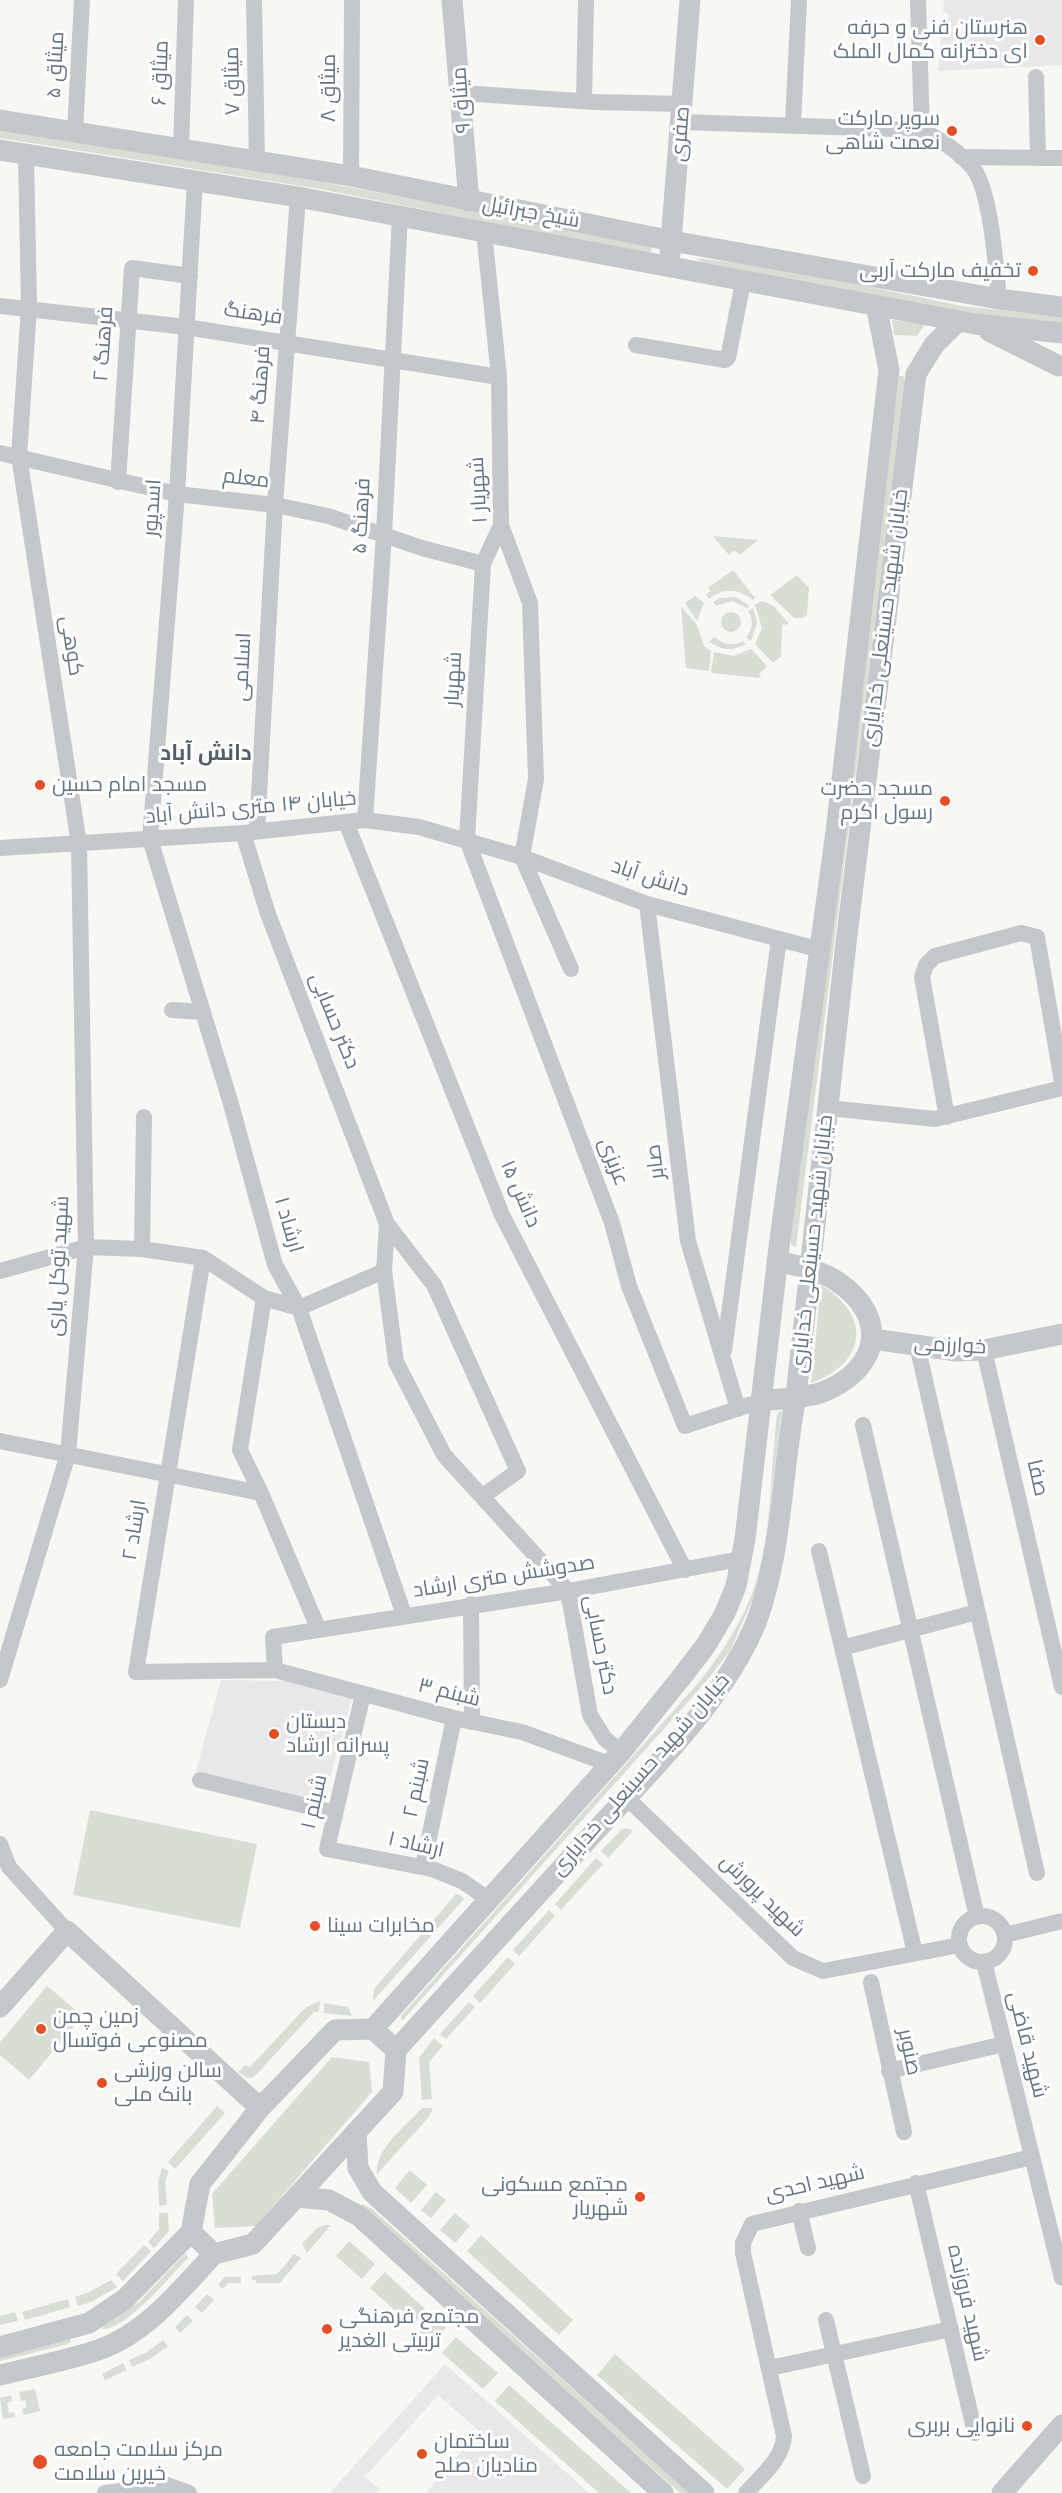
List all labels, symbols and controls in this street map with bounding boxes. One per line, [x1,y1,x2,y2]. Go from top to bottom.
place label: هنرستان فنی و حرفه ای دخترانه کمال الملک [833,15,1028,65]
street label: میثاق ۵ [42,31,70,99]
marker: هنرستان فنی و حرفه ای دخترانه کمال الملک [1033,33,1047,47]
street label: میثاق ۶ [147,40,175,106]
street label: میثاق ۷ [220,46,246,116]
street label: میثاق ۸ [316,54,342,122]
street label: میثاق ۹ [447,66,477,134]
street label: صفری [666,105,696,163]
place label: سوپر مارکت نعمت شاهی [825,106,940,156]
marker: سوپر مارکت نعمت شاهی [945,124,959,138]
street label: شیخ جبرائیل [480,192,582,234]
place label: تخفیف مارکت آربی [859,258,1021,284]
marker: تخفیف مارکت آربی [1026,264,1040,278]
street label: فرهنگ [222,297,284,331]
street label: فرهنگ ۲ [89,305,119,383]
street label: فرهنگ ۴ [246,345,276,425]
street label: شهریار ۱ [465,456,493,524]
street label: معلم [221,464,271,494]
street label: فرهنگ ۵ [347,477,377,555]
street label: اسدپور [138,478,168,538]
street label: خیابان شهید حسینعلی خدایاری [858,488,914,748]
street label: کوهی [54,614,88,678]
street label: اسلامی [229,632,257,702]
street label: شهریار [440,651,468,707]
district label: دانش آباد [160,741,252,767]
place label: مسجد امام حسین [52,772,207,798]
place label: مسجد حضرت رسول اکرم [820,776,933,826]
marker: مسجد امام حسین [33,778,47,792]
street label: خیابان ۱۴ متری دانش آباد [144,786,358,830]
marker: مسجد حضرت رسول اکرم [938,794,952,808]
street label: دانش آباد [608,854,692,902]
street label: دکتر حسابی [303,969,365,1073]
street label: خیابان شهید حسینعلی خدایاری [787,1114,839,1374]
street label: عزیزی [592,1134,634,1190]
street label: صابر [641,1143,671,1181]
street label: دانش ۱۵ [494,1156,546,1232]
street label: ارشاد ۱ [268,1194,308,1256]
street label: شهید توکل یاری [43,1195,75,1337]
street label: خوارزمی [913,1332,987,1360]
street label: صفا [1021,1457,1053,1499]
street label: ارشاد ۲ [118,1498,152,1562]
street label: صدوشش متری ارشاد [411,1550,597,1604]
street label: دکتر حسابی [578,1593,622,1697]
street label: خیابان شهید حسینعلی خدایاری [546,1669,736,1881]
street label: شبنم ۳ [415,1673,483,1713]
place label: دبستان پسرانه ارشاد [286,1709,389,1759]
marker: دبستان پسرانه ارشاد [267,1727,281,1741]
street label: شبنم ۲ [398,1756,436,1820]
street label: شبنم ۱ [296,1772,334,1832]
street label: ارشاد ۱ [386,1826,446,1864]
street label: شهید پرورش [714,1849,810,1943]
place label: مخابرات سینا [327,1913,435,1939]
marker: مخابرات سینا [308,1919,322,1933]
street label: شهید قاضی [1002,1989,1052,2101]
place label: زمین چمن مصنوعی فوتسال [53,2004,208,2054]
marker: زمین چمن مصنوعی فوتسال [34,2022,48,2036]
street label: صنوبر [892,2026,926,2078]
place label: سالن ورزشی بانک ملی [114,2058,222,2108]
marker: سالن ورزشی بانک ملی [95,2076,109,2090]
street label: شهید احدی [763,2160,867,2208]
place label: مجتمع مسکونی شهریار [481,2172,628,2222]
marker: مجتمع مسکونی شهریار [633,2190,647,2204]
street label: شهید فروزنده [941,2242,993,2364]
place label: مجتمع فرهنگی تربیتی الغدیر [339,2304,480,2354]
marker: مجتمع فرهنگی تربیتی الغدیر [320,2322,334,2336]
place label: نانوایی بربری [908,2413,1015,2439]
marker: نانوایی بربری [1020,2419,1034,2433]
place label: ساختمان منادیان صلح [434,2429,538,2479]
place label: مرکز سلامت جامعه خیرین سلامت [54,2437,223,2487]
marker: ساختمان منادیان صلح [415,2447,429,2461]
marker: مرکز سلامت جامعه خیرین سلامت [31,2453,49,2471]

